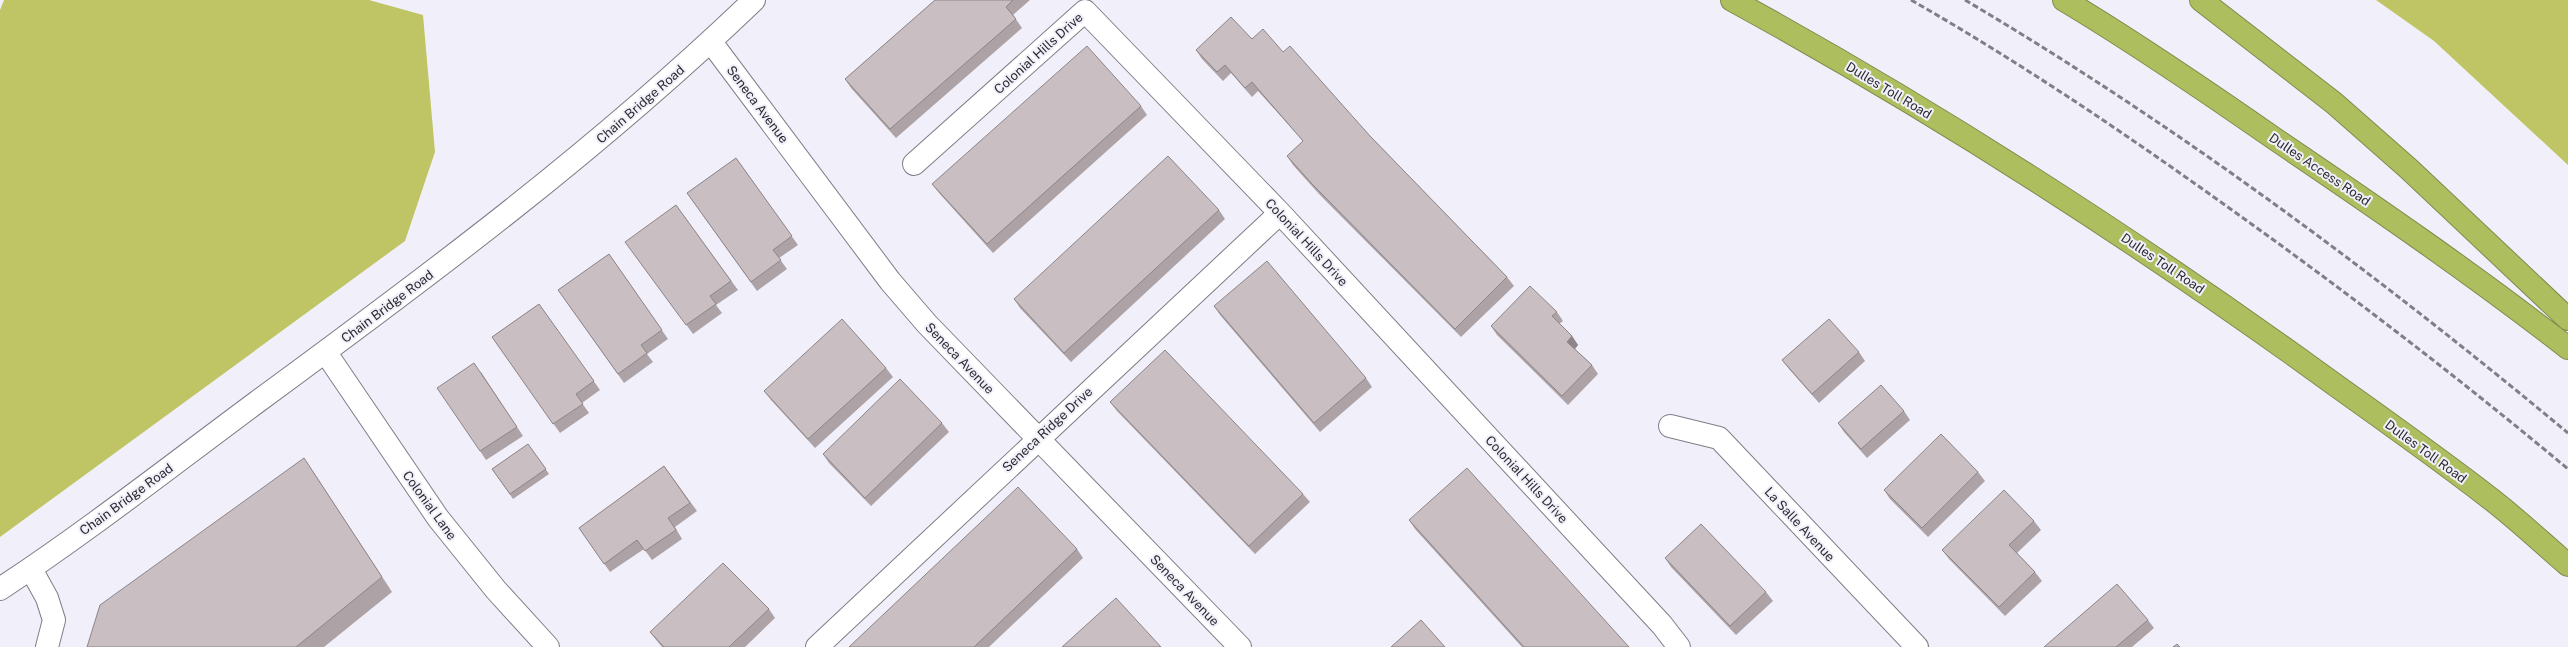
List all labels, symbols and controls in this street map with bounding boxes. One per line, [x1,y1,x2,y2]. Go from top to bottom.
street label: Colonial Hills Drive [991,10,1086,97]
street label: Dulles Toll Road [1843,59,1934,122]
street label: Chain Bridge Road [593,62,687,147]
street label: Seneca Avenue [724,63,792,146]
street label: Dulles Access Road [2266,130,2373,209]
street label: Colonial Hills Drive [1262,196,1351,289]
street label: Dulles Toll Road [2118,230,2207,297]
street label: Chain Bridge Road [338,267,436,346]
street label: Seneca Avenue [922,320,997,397]
street label: Seneca Ridge Drive [999,384,1095,475]
street label: Dulles Toll Road [2382,417,2469,486]
street label: Colonial Hills Drive [1482,433,1571,526]
street label: Chain Bridge Road [77,461,176,538]
street label: Colonial Lane [400,468,460,543]
street label: La Salle Avenue [1761,484,1838,565]
street label: Seneca Avenue [1147,552,1222,629]

